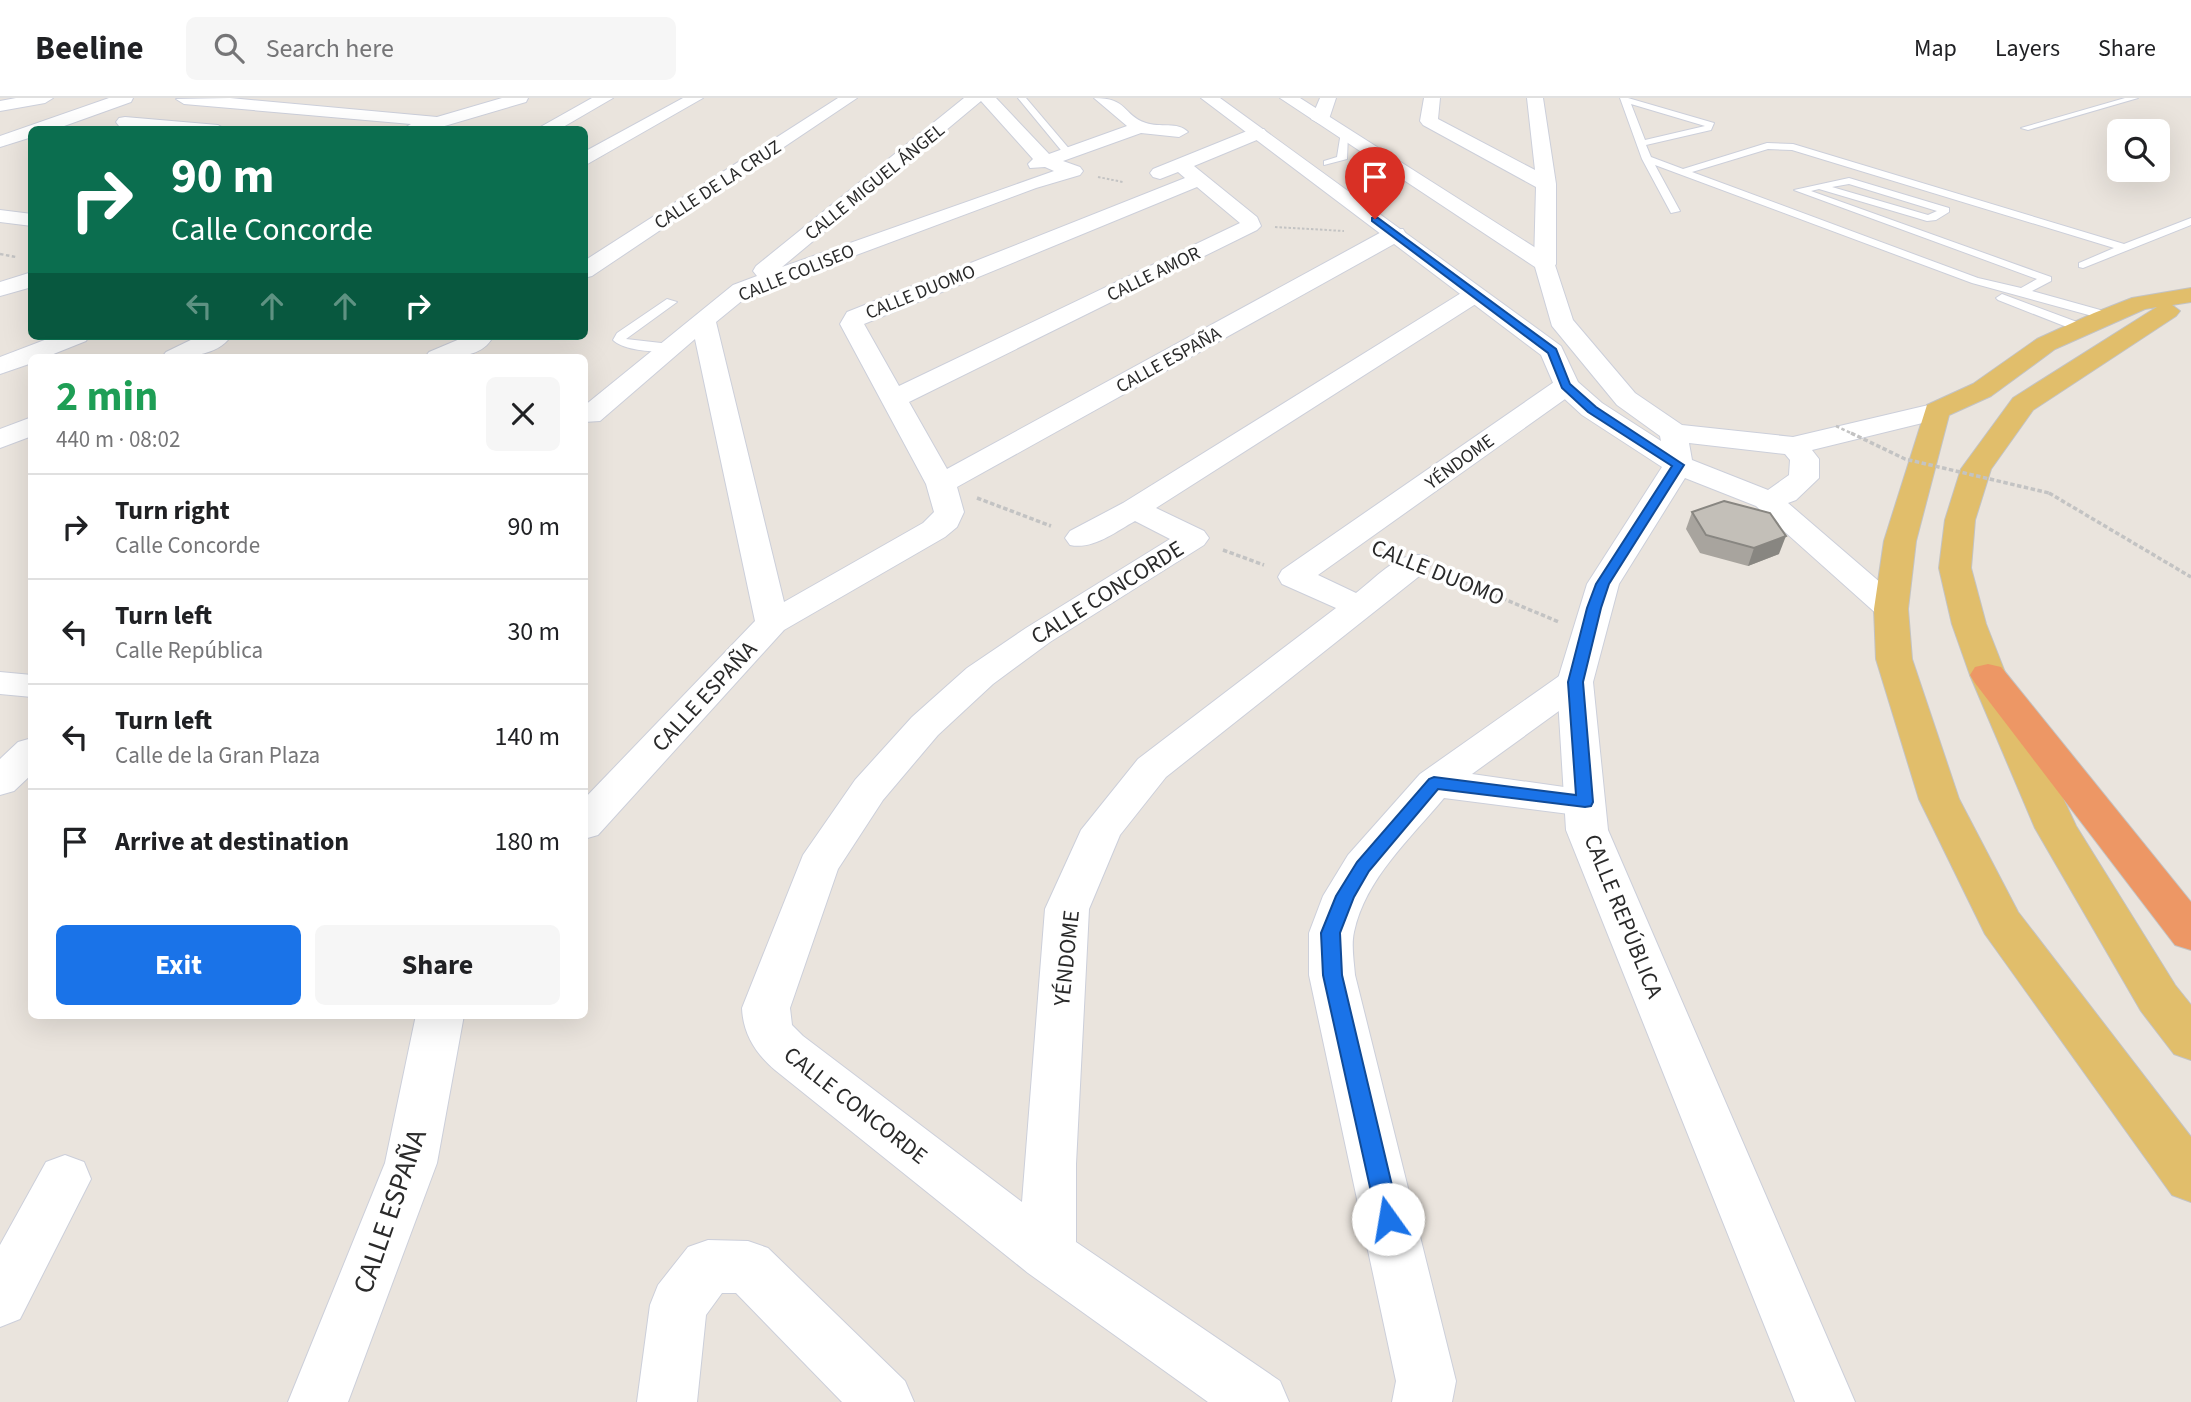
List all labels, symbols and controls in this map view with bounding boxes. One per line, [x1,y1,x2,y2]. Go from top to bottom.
search box [186,17,676,80]
text: Beeline [35,25,144,72]
icon: search [210,29,248,67]
text: Search here [266,30,394,67]
text: Map [1914,31,1957,66]
text: Layers [1995,31,2060,66]
text: Share [2098,31,2156,66]
street label: CALLE MIGUEL ÁNGEL [799,117,951,247]
map controls [2107,119,2170,182]
button: search [2107,119,2170,182]
street label: CALLE DE LA CRUZ [649,134,787,236]
text: 90 m [171,142,275,212]
pin [1345,147,1405,219]
icon: right [56,154,147,245]
icon: arrive [1356,158,1394,196]
text: Calle Concorde [171,207,373,253]
street label: CALLE COLISEO [734,238,859,309]
street label: CALLE AMOR [1102,240,1205,309]
street label: CALLE DUOMO [862,258,980,327]
icon: left [180,287,218,325]
icon: ahead [253,287,291,325]
icon: ahead [326,287,364,325]
icon: right [399,287,437,325]
street label: CALLE ESPAÑA [1111,320,1227,400]
text: 2 min [56,367,158,427]
button: close [486,377,560,451]
text: 440 m · 08:02 [56,423,180,456]
street label: YÉNDOME [1419,428,1500,497]
text: Turn right [115,492,230,529]
icon: right [56,508,94,546]
text: 90 m [507,508,560,545]
text: Calle Concorde [115,529,260,562]
street label: CALLE DUOMO [1366,531,1509,614]
street label: CALLE CONCORDE [1025,532,1190,653]
text: Turn left [115,597,212,634]
icon: left [56,613,94,651]
text: 30 m [507,613,560,650]
street label: CALLE ESPAÑA [644,633,765,759]
text: Calle República [115,634,263,667]
text: Turn left [115,702,212,739]
icon: left [56,718,94,756]
text: 140 m [494,718,560,755]
text: Calle de la Gran Plaza [115,739,320,772]
icon: arrive [56,823,94,861]
text: Arrive at destination [115,823,349,860]
text: 180 m [494,823,560,860]
street label: CALLE REPÚBLICA [1576,829,1672,1004]
street label: YÉNDOME [1045,908,1088,1009]
button: Exit [56,925,301,1005]
button: Share [315,925,560,1005]
street label: CALLE CONCORDE [777,1039,935,1172]
street label: CALLE ESPAÑA [343,1123,437,1299]
position arrow [1351,1182,1425,1256]

